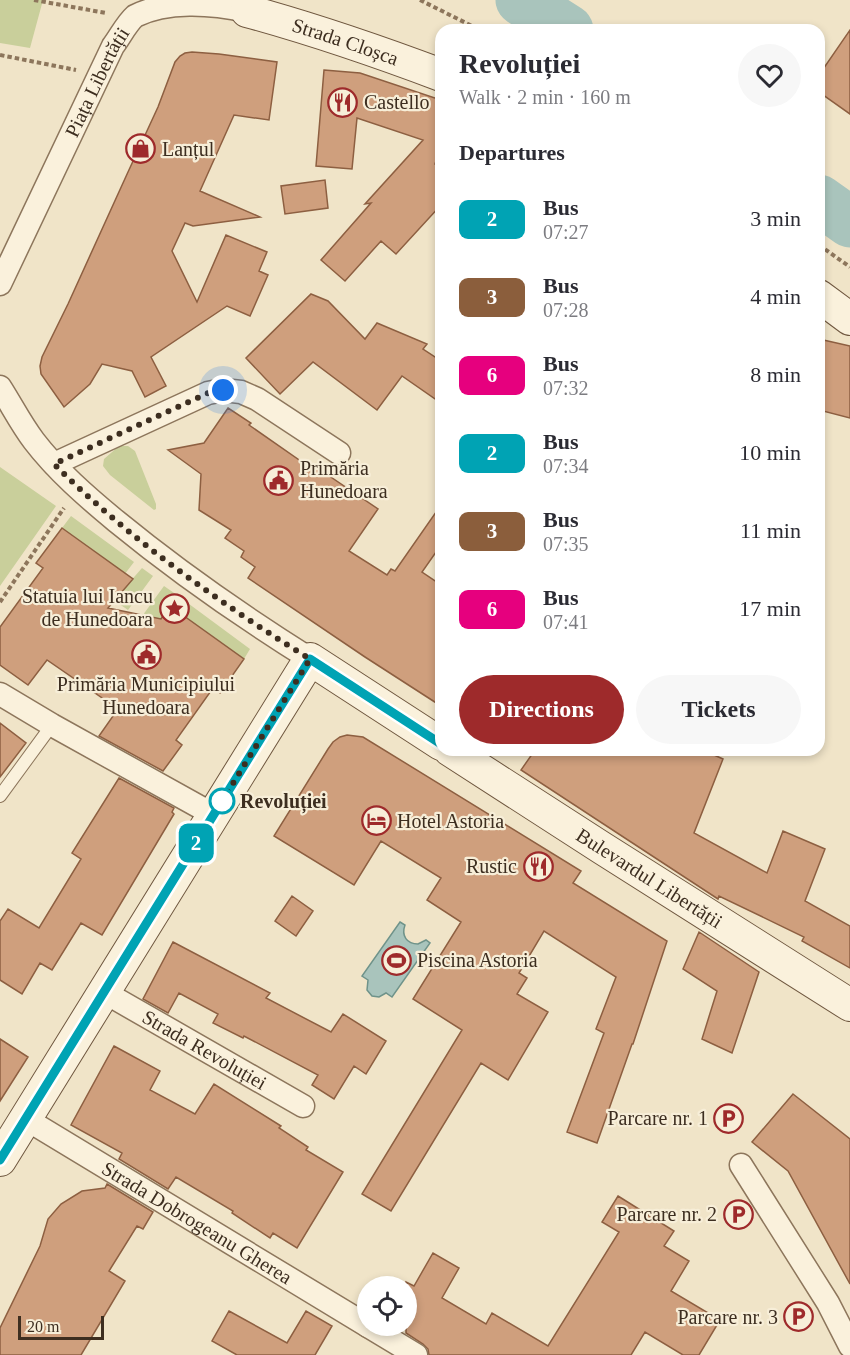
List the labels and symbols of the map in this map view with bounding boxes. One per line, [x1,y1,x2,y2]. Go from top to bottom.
street label: Strada Cloșca [290,14,402,70]
street label: Piața Libertății [61,23,134,140]
restaurant icon: Castello [327,86,359,118]
place label: Castello [364,91,430,113]
shop icon: Lanțul [125,133,157,165]
place label: Lanțul [162,138,215,161]
your location [208,375,238,405]
place label: Primăria Hunedoara [300,457,388,502]
public building icon: Primăria Hunedoara [263,464,295,496]
place label: Statuia lui Iancu de Hunedoara [22,585,153,630]
place icon: Statuia lui Iancu de Hunedoara [158,592,190,624]
public building icon: Primăria Municipiului Hunedoara [130,638,162,670]
place label: Primăria Municipiului Hunedoara [57,673,236,718]
marker: Revoluției [209,788,235,814]
place label: Revoluției [240,790,327,814]
hotel icon: Hotel Astoria [360,805,392,837]
place label: Hotel Astoria [397,810,504,832]
line badge: 2 [176,824,216,862]
street label: Bulevardul Libertății [572,824,727,933]
restaurant icon: Rustic [522,850,554,882]
place label: Rustic [466,855,517,877]
sports icon: Piscina Astoria [380,944,412,976]
place label: Piscina Astoria [417,949,538,971]
street label: Strada Revoluției [139,1005,271,1094]
parking icon: Parcare nr. 1 [713,1102,745,1134]
place label: Parcare nr. 1 [607,1107,708,1129]
street label: Strada Dobrogeanu Gherea [98,1157,296,1288]
parking icon: Parcare nr. 2 [722,1198,754,1230]
place label: Parcare nr. 2 [616,1203,717,1225]
parking icon: Parcare nr. 3 [783,1301,815,1333]
place label: Parcare nr. 3 [677,1306,778,1328]
scale bar [18,1313,104,1340]

